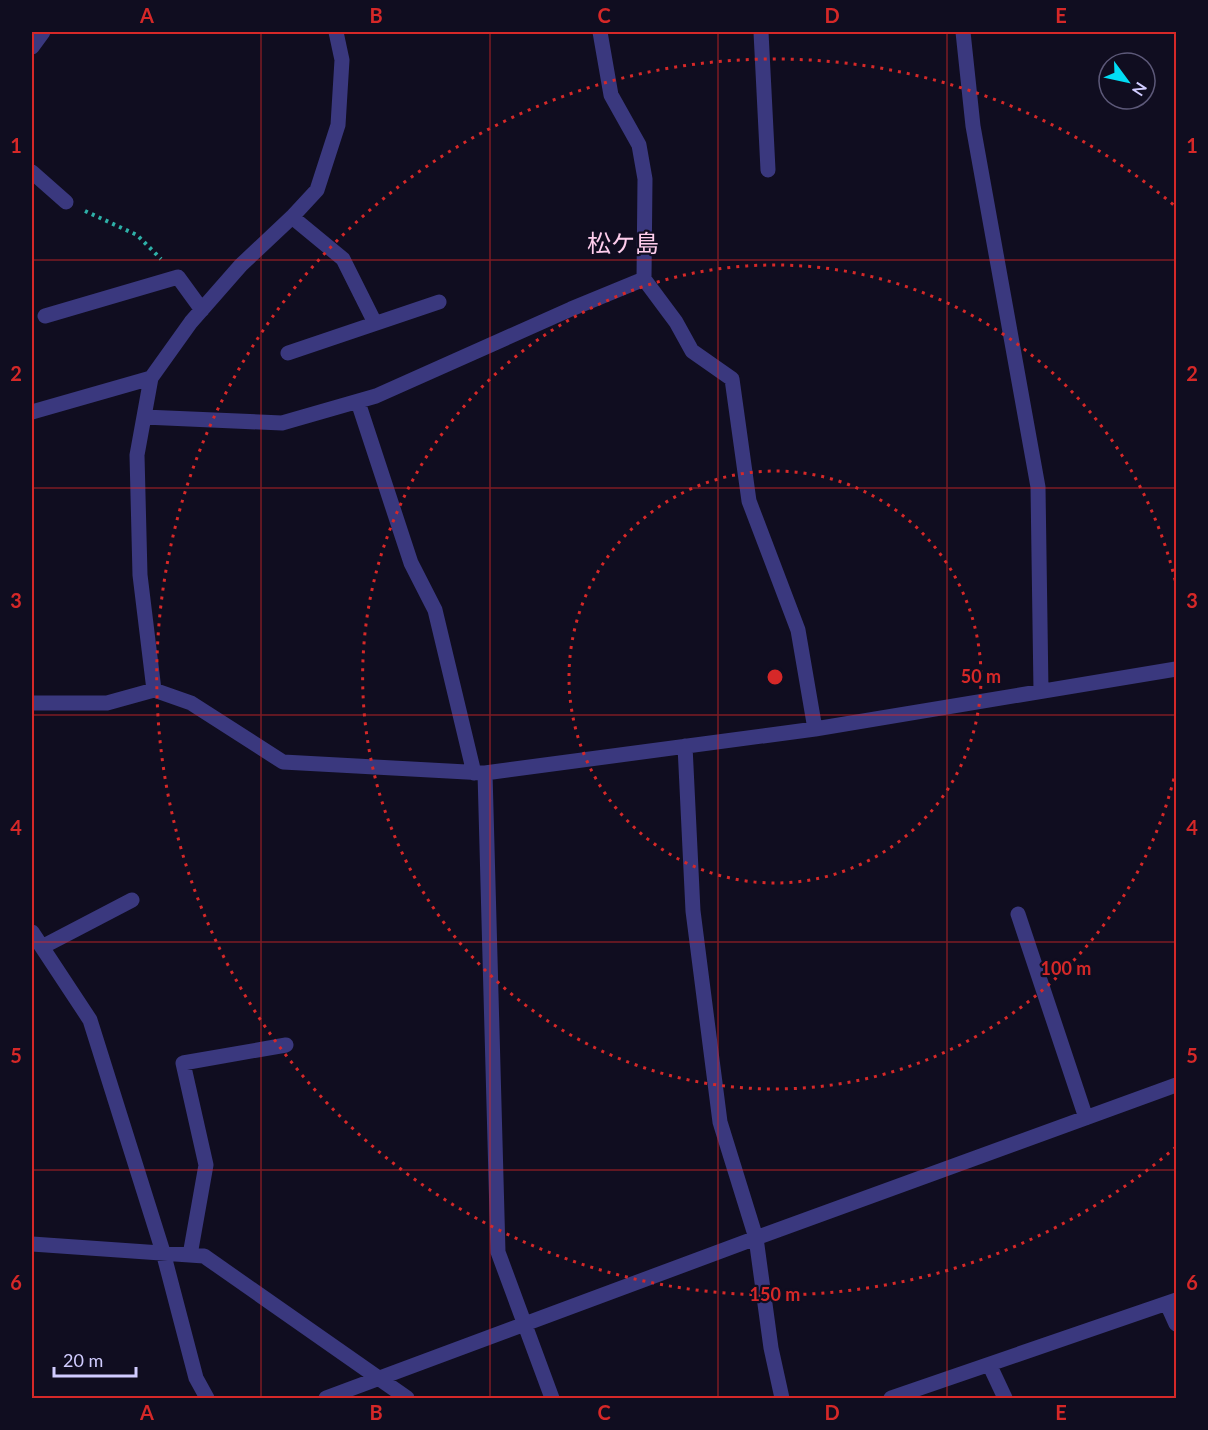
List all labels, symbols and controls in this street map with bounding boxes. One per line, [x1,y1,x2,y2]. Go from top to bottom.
text: A [139,3,154,27]
text: B [369,3,383,27]
text: C [597,3,611,27]
text: D [824,3,840,27]
text: E [1055,3,1067,27]
north arrow [1097,51,1157,111]
text: N [1129,79,1151,100]
text: 1 [10,133,22,157]
text: 1 [1186,133,1198,157]
district label: 松ケ島 [587,228,659,257]
text: 2 [10,361,22,385]
text: 2 [1186,361,1198,385]
text: 3 [10,588,22,612]
text: 3 [1186,588,1198,612]
text: 50 m [961,665,1001,687]
centre of rings [765,667,785,687]
text: 4 [10,815,22,839]
text: 4 [1186,815,1198,839]
text: 100 m [1041,957,1091,979]
text: 5 [10,1043,22,1067]
text: 5 [1186,1043,1198,1067]
text: 6 [10,1270,22,1294]
text: 6 [1186,1270,1198,1294]
text: 150 m [750,1283,800,1305]
scale bar [54,1340,136,1378]
text: 20 m [63,1349,103,1371]
text: A [139,1400,154,1424]
text: B [369,1400,383,1424]
text: C [597,1400,611,1424]
text: D [824,1400,840,1424]
text: E [1055,1400,1067,1424]

